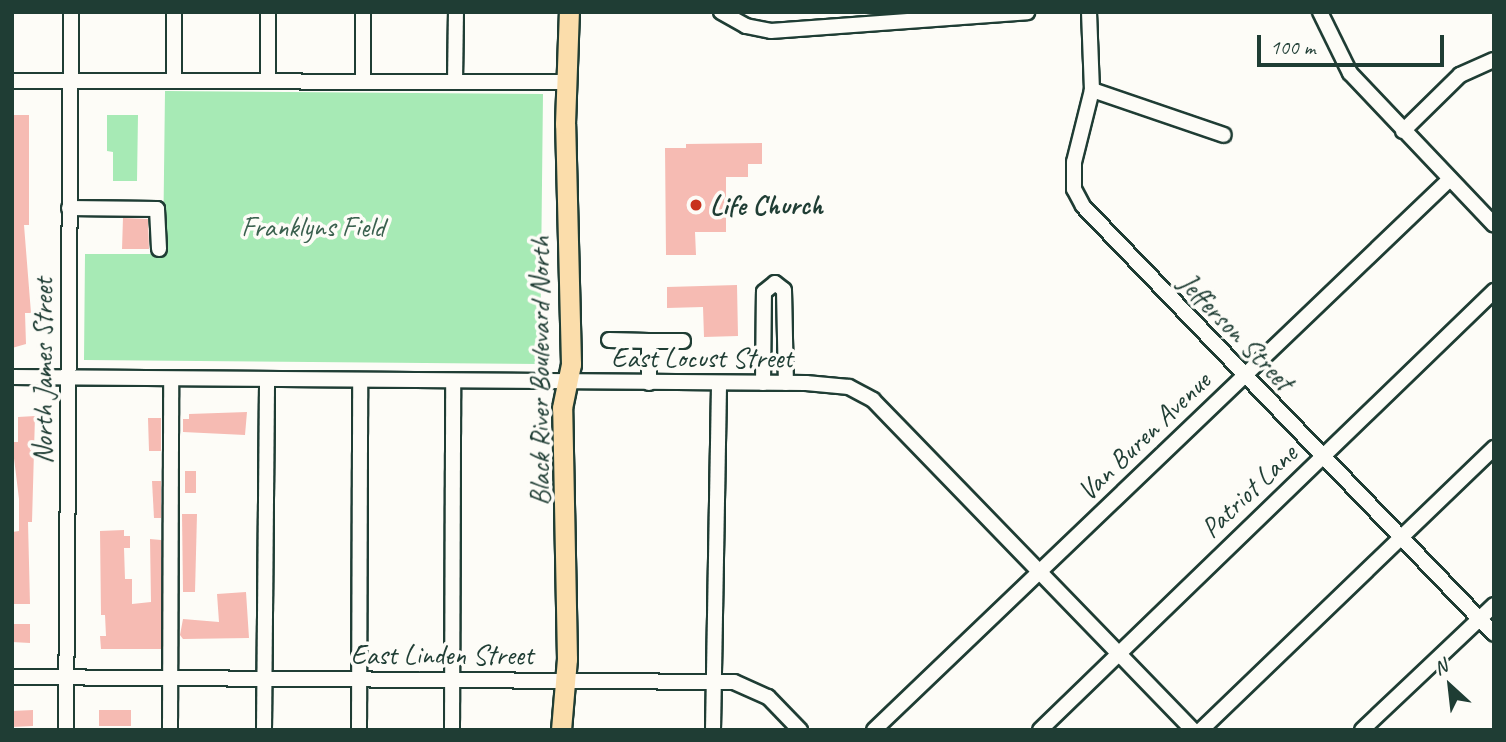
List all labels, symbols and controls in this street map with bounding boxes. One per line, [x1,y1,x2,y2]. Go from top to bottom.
scale bar [1261,21,1448,65]
text: 100 m [1270,34,1315,60]
place label: Life Church [710,188,823,222]
marker: Life Church [688,197,704,213]
park label: Franklyns Field [241,210,385,244]
street label: Black River Boulevard North [523,235,557,507]
street label: Jefferson Street [1172,266,1300,398]
street label: North James Street [26,277,60,465]
street label: East Locust Street [611,341,793,375]
street label: Van Buren Avenue [1071,364,1217,508]
street label: Patriot Lane [1194,437,1304,545]
street label: East Linden Street [350,638,534,672]
north arrow [1415,651,1485,721]
text: N [1430,654,1451,681]

